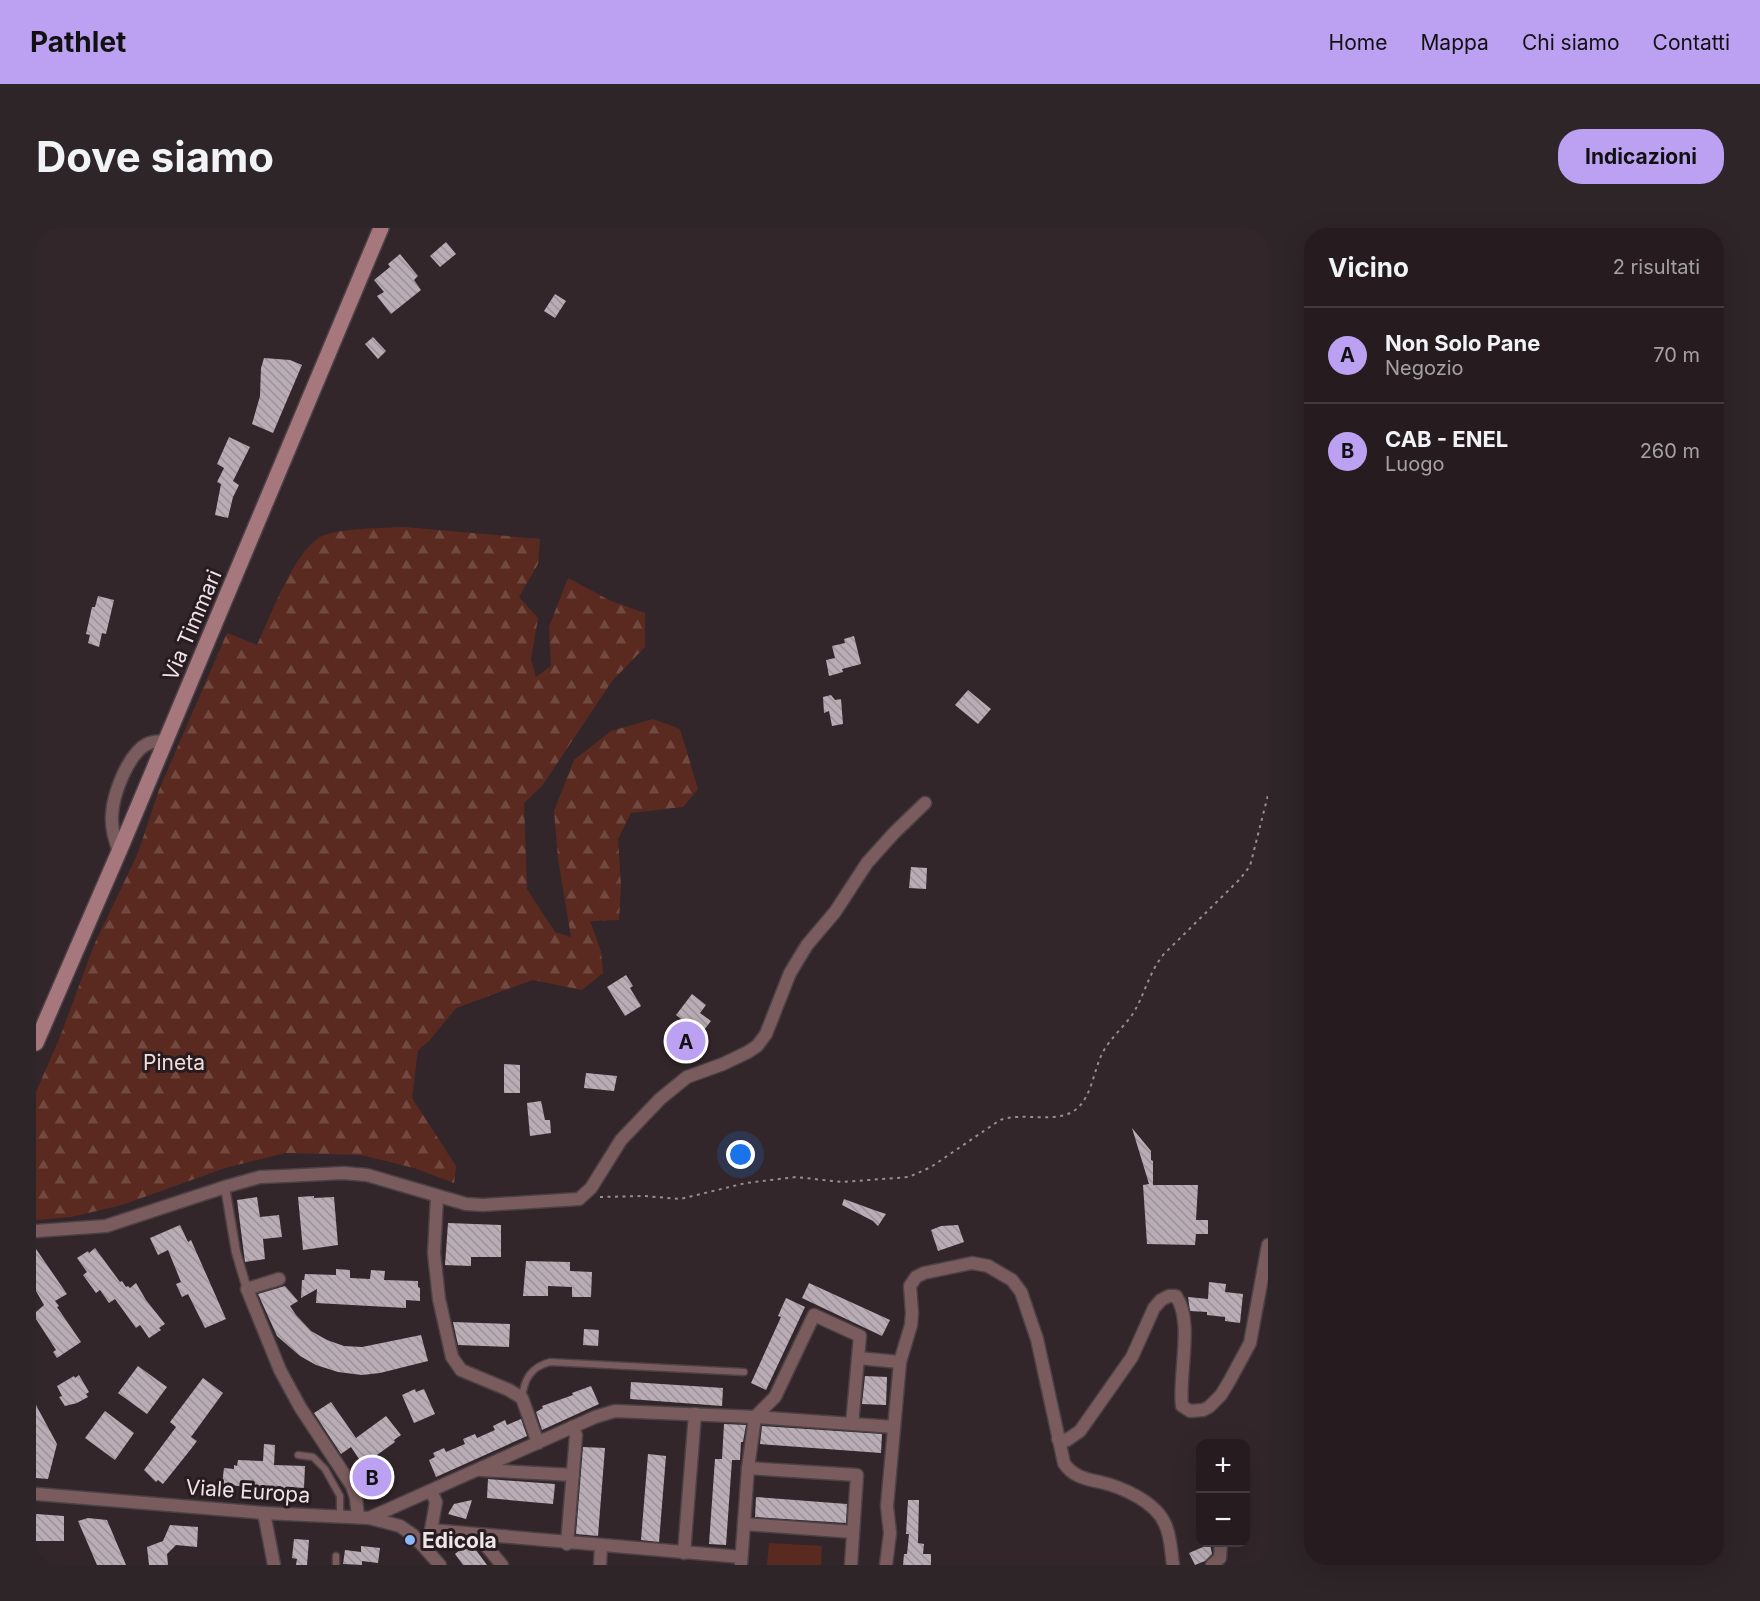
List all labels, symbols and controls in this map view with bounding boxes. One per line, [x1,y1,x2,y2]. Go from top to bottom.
text: Pathlet [30,25,126,59]
text: Home [1329,30,1387,55]
text: Mappa [1420,30,1489,55]
text: Chi siamo [1522,30,1620,55]
text: Contatti [1653,30,1730,55]
button: Indicazioni [1558,129,1724,184]
text: Dove siamo [36,131,274,182]
text: Vicino [1328,252,1409,283]
text: 2 risultati [1613,255,1700,279]
text: Non Solo Pane [1385,330,1540,356]
text: A [1340,343,1355,367]
text: 70 m [1653,343,1700,367]
text: Negozio [1385,356,1464,380]
text: CAB - ENEL [1385,426,1508,452]
text: B [1341,439,1354,463]
text: 260 m [1640,439,1700,463]
text: Luogo [1385,452,1444,476]
street label: Via Timmari [157,566,227,684]
pin: A [666,1018,706,1064]
park label: Pineta [143,1050,205,1075]
your location [726,1140,755,1169]
map controls [1196,1439,1250,1547]
button: + [1196,1439,1250,1493]
pin: B [352,1454,392,1500]
street label: Viale Europa [185,1474,311,1508]
button: − [1196,1493,1250,1547]
place label: Edicola [422,1528,497,1553]
marker: Edicola [403,1533,417,1547]

